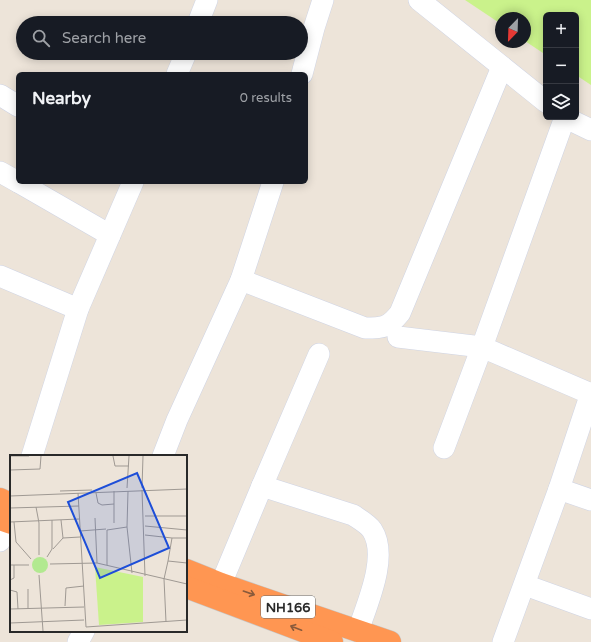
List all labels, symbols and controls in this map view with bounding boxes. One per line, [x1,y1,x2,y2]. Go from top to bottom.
north arrow [495,12,531,48]
map controls [543,12,579,120]
button: + [543,12,579,48]
search box [16,16,308,60]
icon: search [30,27,52,49]
text: Search here [62,29,146,47]
button: − [543,48,579,84]
button: layers [543,84,579,120]
text: Nearby [32,88,91,109]
text: 0 results [240,90,292,106]
inset map [10,455,187,632]
one-way arrow [242,590,255,597]
road number: NH166 [261,596,315,618]
one-way arrow [290,624,302,632]

